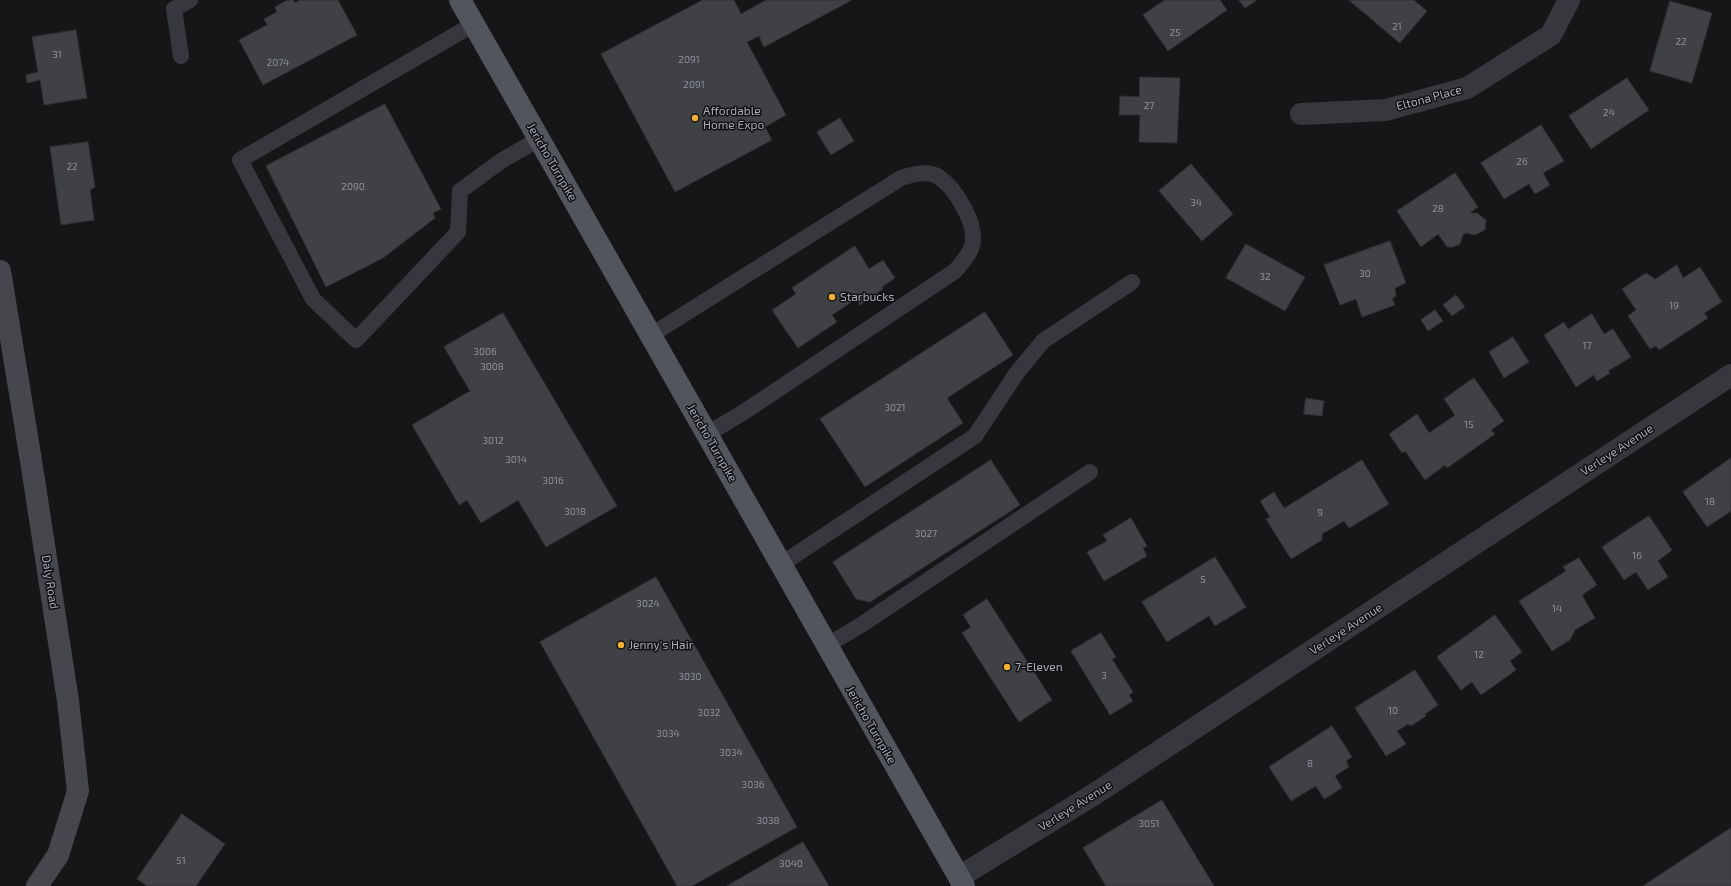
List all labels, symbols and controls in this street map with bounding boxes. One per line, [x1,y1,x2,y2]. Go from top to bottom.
house number: 21 [1392,21,1402,33]
house number: 25 [1170,27,1180,39]
house number: 22 [1675,36,1687,48]
house number: 31 [52,49,62,61]
house number: 2091 [678,54,700,66]
house number: 2074 [267,57,289,69]
house number: 2091 [683,79,705,91]
street label: Eltona Place [1395,82,1463,114]
house number: 27 [1144,100,1154,112]
place label: Affordable Home Expo [703,104,764,132]
house number: 24 [1603,107,1615,119]
marker: Affordable Home Expo [690,113,700,123]
street label: Jericho Turnpike [524,121,580,203]
house number: 26 [1516,156,1528,168]
house number: 22 [66,161,78,173]
house number: 2090 [341,181,365,193]
house number: 34 [1190,197,1202,209]
house number: 28 [1432,203,1444,215]
house number: 30 [1359,268,1371,280]
house number: 32 [1259,271,1271,283]
place label: Starbucks [840,290,894,304]
marker: Starbucks [827,292,837,302]
house number: 19 [1669,300,1679,312]
house number: 17 [1582,340,1592,352]
house number: 3006 [473,346,497,358]
house number: 3008 [480,361,504,373]
street label: Jericho Turnpike [684,402,740,484]
house number: 3021 [884,402,906,414]
house number: 15 [1464,419,1474,431]
street label: Verleye Avenue [1578,421,1656,479]
house number: 3012 [482,435,504,447]
house number: 3014 [505,454,527,466]
house number: 3016 [542,475,564,487]
house number: 18 [1705,496,1715,508]
house number: 3018 [564,506,586,518]
house number: 9 [1317,507,1323,519]
house number: 3027 [915,528,937,540]
house number: 16 [1632,550,1642,562]
street label: Daly Road [39,554,61,610]
house number: 5 [1200,574,1206,586]
house number: 3024 [636,598,660,610]
street label: Verleye Avenue [1307,600,1385,658]
house number: 14 [1552,603,1562,615]
place label: Jenny's Hair [629,638,693,652]
marker: Jenny's Hair [616,640,626,650]
house number: 12 [1474,649,1484,661]
place label: 7-Eleven [1015,660,1063,674]
marker: 7-Eleven [1002,662,1012,672]
house number: 3 [1101,670,1107,682]
house number: 3030 [678,671,702,683]
street label: Jericho Turnpike [843,684,899,766]
house number: 10 [1388,705,1398,717]
house number: 3032 [698,707,720,719]
house number: 3034 [656,728,680,740]
house number: 3034 [719,747,743,759]
house number: 8 [1307,758,1313,770]
street label: Verleye Avenue [1036,778,1114,834]
house number: 3036 [742,779,764,791]
house number: 3038 [756,815,780,827]
house number: 3051 [1139,818,1159,830]
house number: 51 [176,855,186,867]
house number: 3040 [779,858,803,870]

